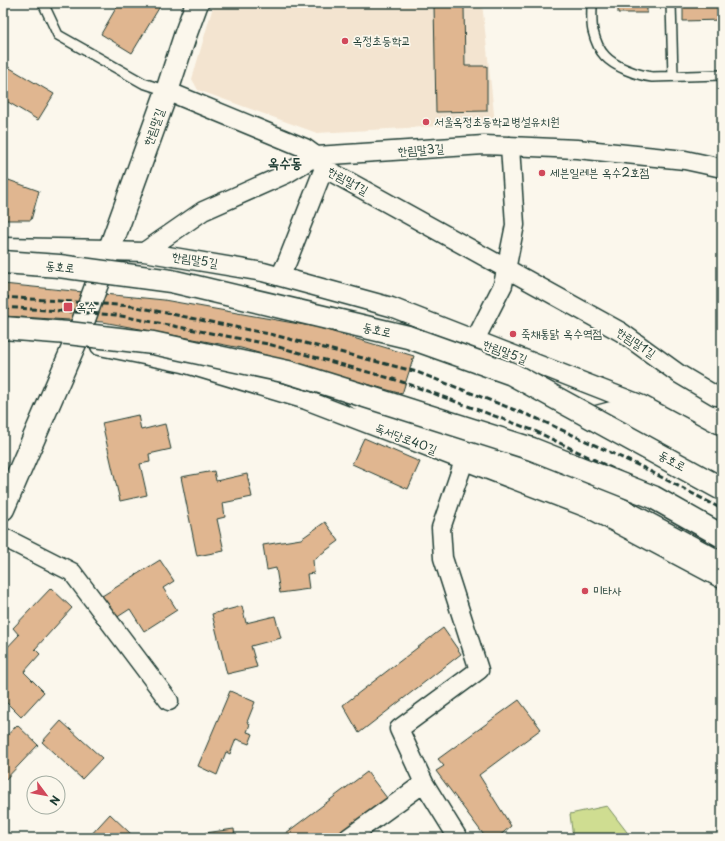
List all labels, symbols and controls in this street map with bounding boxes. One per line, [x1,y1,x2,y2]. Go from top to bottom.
place label: 옥정초등학교 [353,31,411,49]
marker: 옥정초등학교 [340,36,350,46]
street label: 한림말길 [138,105,168,148]
place label: 서울옥정초등학교병설유치원 [434,112,560,130]
marker: 서울옥정초등학교병설유치원 [421,117,431,127]
street label: 한림말3길 [397,138,445,160]
district label: 옥수동 [268,152,302,173]
street label: 한림말1길 [325,162,372,199]
place label: 세븐일레븐 옥수2호점 [550,163,649,181]
marker: 세븐일레븐 옥수2호점 [537,168,547,178]
street label: 한림말5길 [171,246,220,272]
street label: 동호로 [45,256,75,276]
place label: 옥수 [77,297,97,315]
marker: 옥수 [62,301,74,313]
street label: 동호로 [361,317,393,341]
street label: 한림말1길 [613,322,660,362]
place label: 죽채통닭 옥수역점 [521,324,602,342]
marker: 죽채통닭 옥수역점 [508,329,518,339]
street label: 한림말5길 [481,334,531,368]
street label: 독서당로40길 [373,418,440,458]
street label: 동호로 [655,445,690,475]
place label: 미타사 [593,581,622,599]
marker: 미타사 [580,586,590,596]
north arrow [26,775,66,815]
text: N [45,792,64,809]

